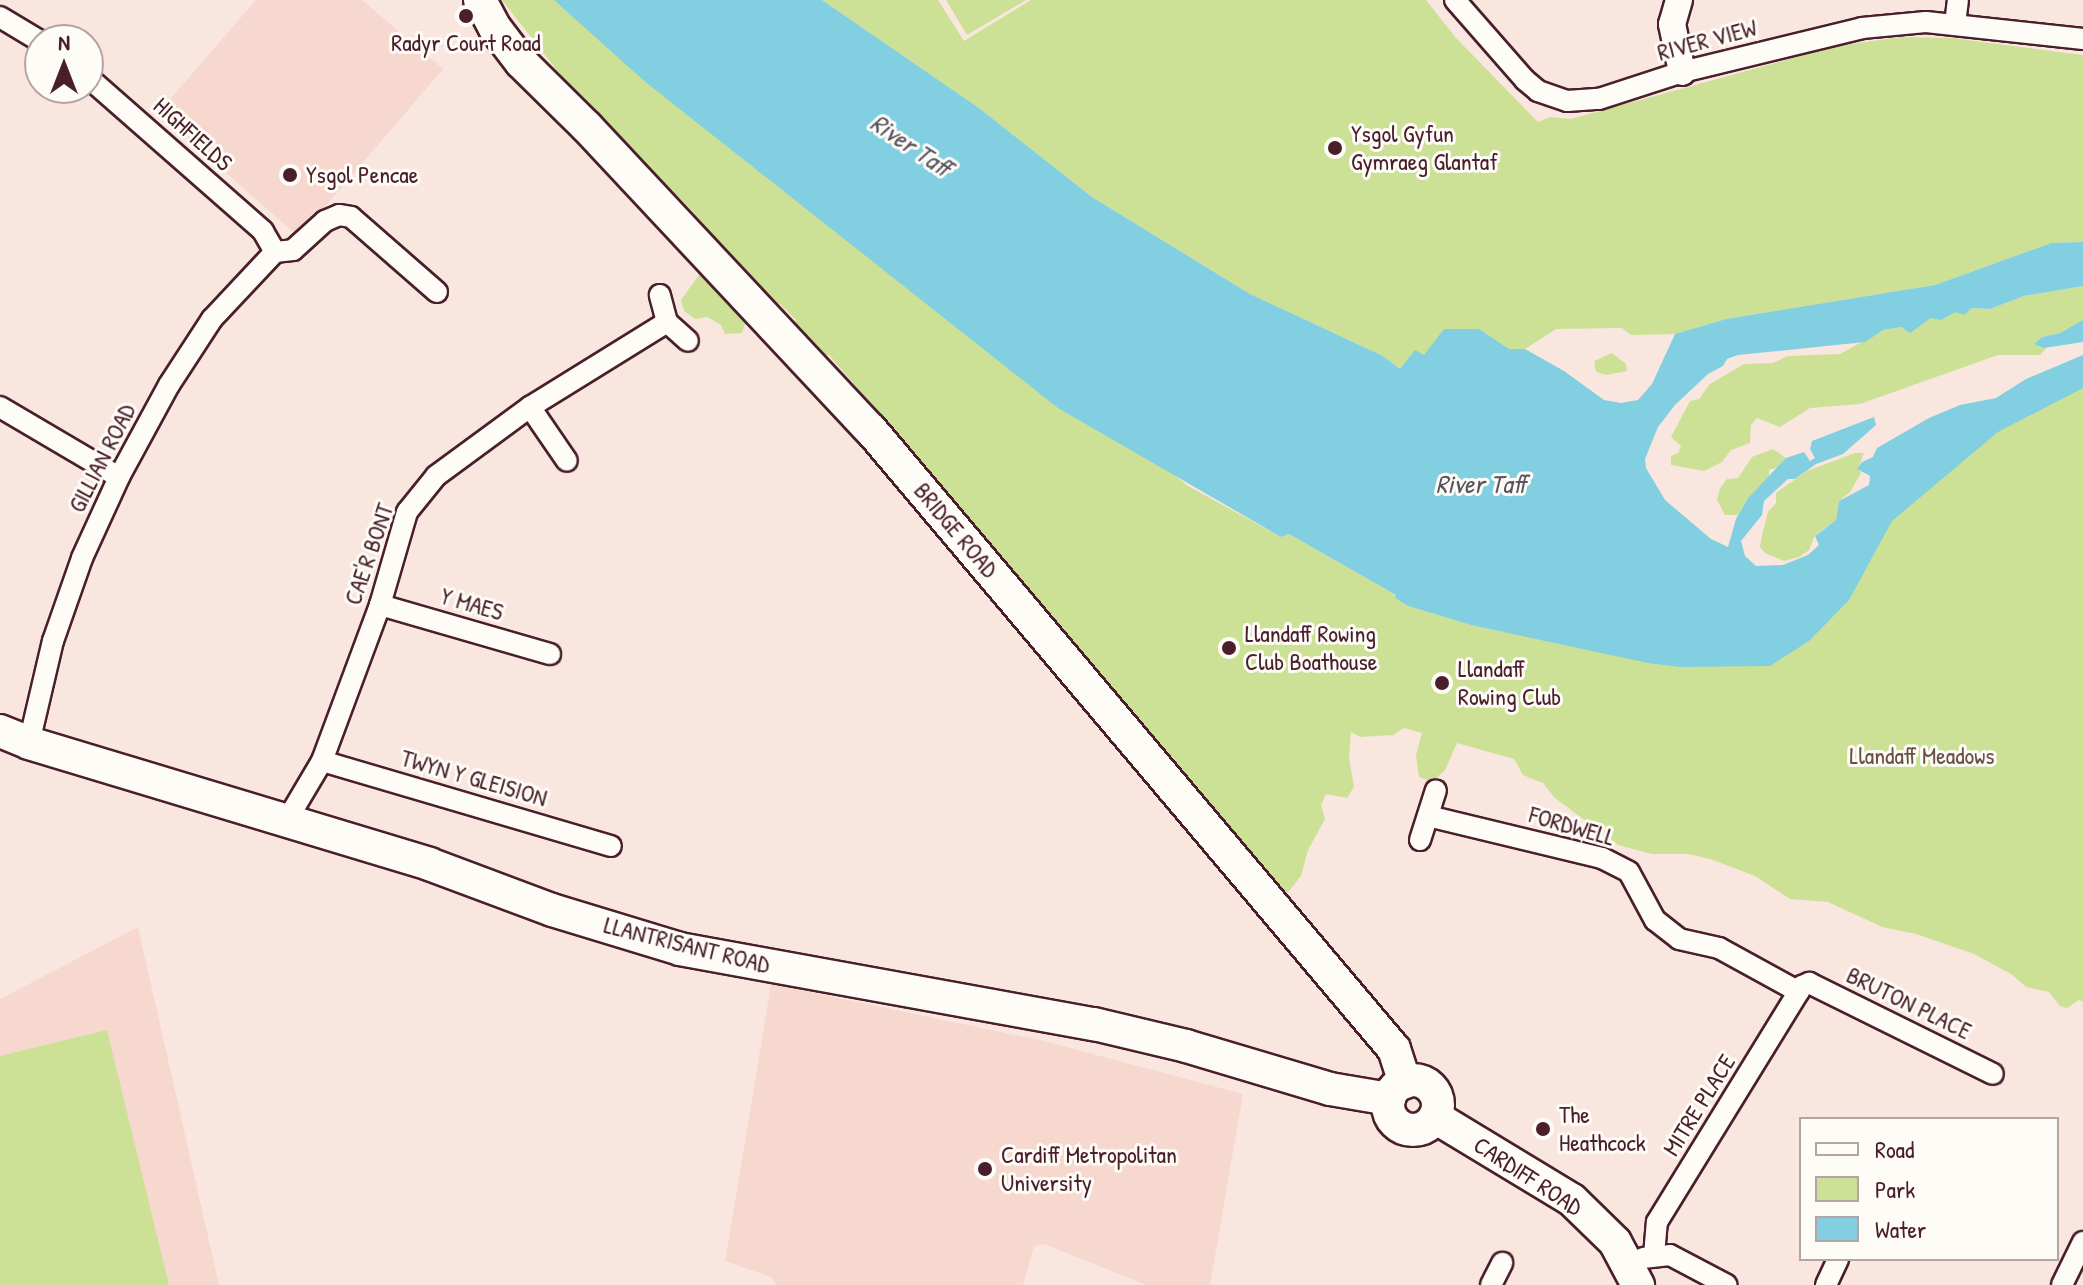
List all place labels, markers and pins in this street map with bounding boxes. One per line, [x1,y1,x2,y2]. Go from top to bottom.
marker: Radyr Court Road [457,7,475,25]
place label: Radyr Court Road [391,29,541,57]
place label: Ysgol Gyfun Gymraeg Glantaf [1351,120,1498,176]
marker: Ysgol Gyfun Gymraeg Glantaf [1326,139,1344,157]
place label: Ysgol Pencae [306,161,418,189]
marker: Ysgol Pencae [281,166,299,184]
place label: Llandaff Rowing Club Boathouse [1245,620,1377,676]
marker: Llandaff Rowing Club Boathouse [1220,639,1238,657]
place label: Llandaff Rowing Club [1458,655,1561,711]
marker: Llandaff Rowing Club [1433,674,1451,692]
place label: The Heathcock [1559,1101,1646,1157]
marker: The Heathcock [1534,1120,1552,1138]
place label: Cardiff Metropolitan University [1001,1141,1177,1197]
marker: Cardiff Metropolitan University [976,1160,994,1178]

